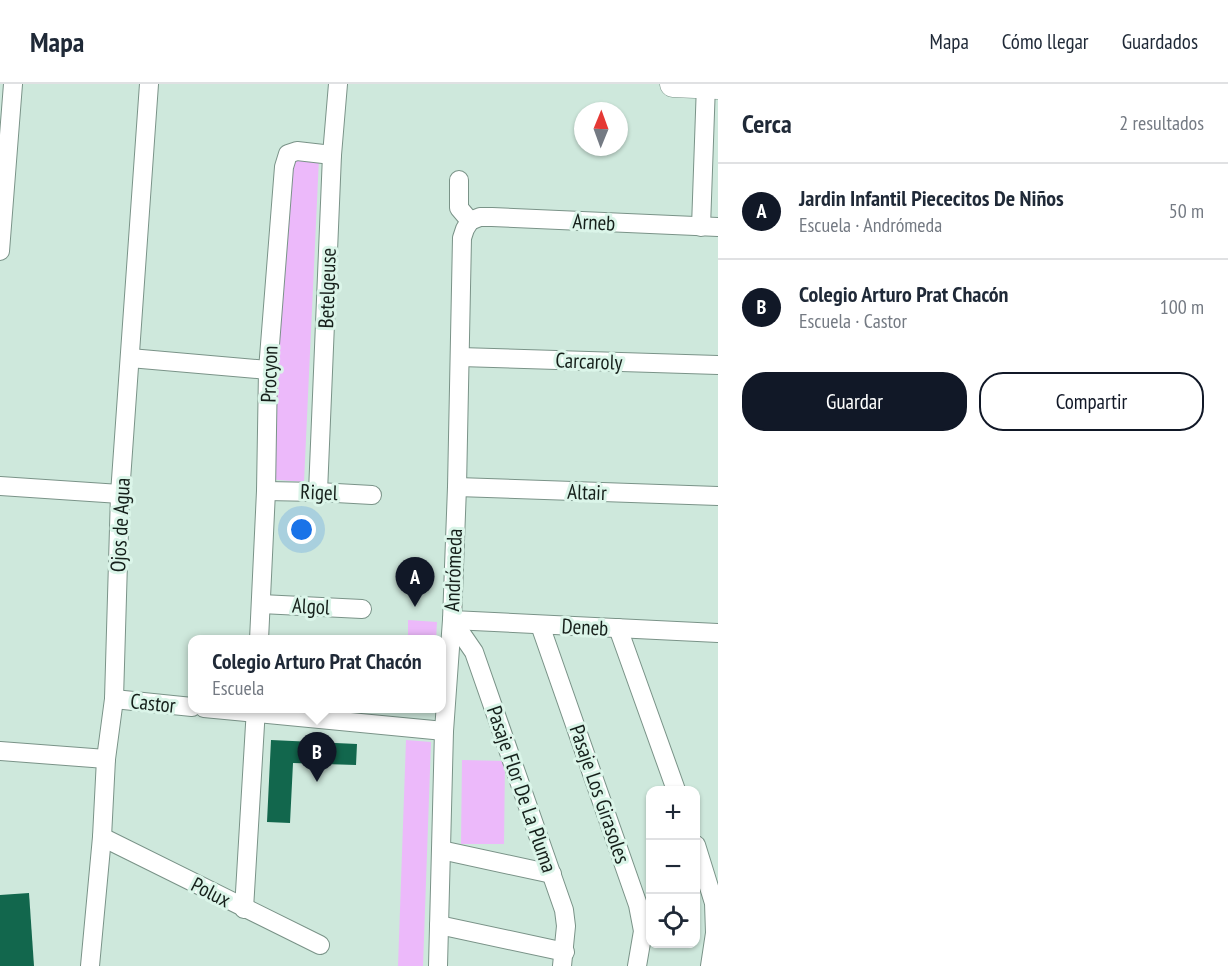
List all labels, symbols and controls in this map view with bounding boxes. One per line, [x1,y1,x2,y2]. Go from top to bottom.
text: Mapa [30,23,84,60]
text: Mapa [930,28,969,55]
text: Cómo llegar [1002,28,1089,55]
text: Guardados [1122,28,1198,55]
north arrow [574,102,628,156]
text: Cerca [742,107,792,140]
text: 2 resultados [1119,110,1204,136]
text: Jardin Infantil Piececitos De Niños [799,184,1064,212]
text: A [756,198,767,224]
text: 50 m [1169,198,1204,224]
street label: Arneb [572,207,616,237]
text: Escuela · Andrómeda [799,212,942,238]
street label: Betelgeuse [312,247,342,329]
text: Colegio Arturo Prat Chacón [799,280,1008,308]
text: B [757,294,766,320]
text: 100 m [1160,294,1204,320]
text: Escuela · Castor [799,308,907,334]
street label: Procyon [255,345,283,403]
street label: Carcaroly [555,346,623,376]
button: Guardar [742,372,967,431]
button: Compartir [979,372,1204,431]
street label: Ojos de Agua [104,477,136,573]
street label: Rigel [300,478,338,506]
street label: Altair [567,478,607,506]
your location [287,515,316,544]
street label: Andrómeda [438,528,468,612]
pin: A [396,558,434,607]
street label: Algol [291,592,331,620]
street label: Deneb [561,612,609,642]
popup [188,635,446,713]
text: Colegio Arturo Prat Chacón [212,647,422,675]
text: Escuela [212,675,264,701]
street label: Castor [129,687,177,719]
street label: Pasaje Flor De La Pluma [481,702,563,876]
street label: Pasaje Los Girasoles [564,721,636,867]
pin: B [298,732,336,782]
map controls [646,786,700,948]
button: + [646,786,700,840]
button: − [646,840,700,894]
street label: Polux [187,871,236,913]
button: locate [646,894,700,948]

